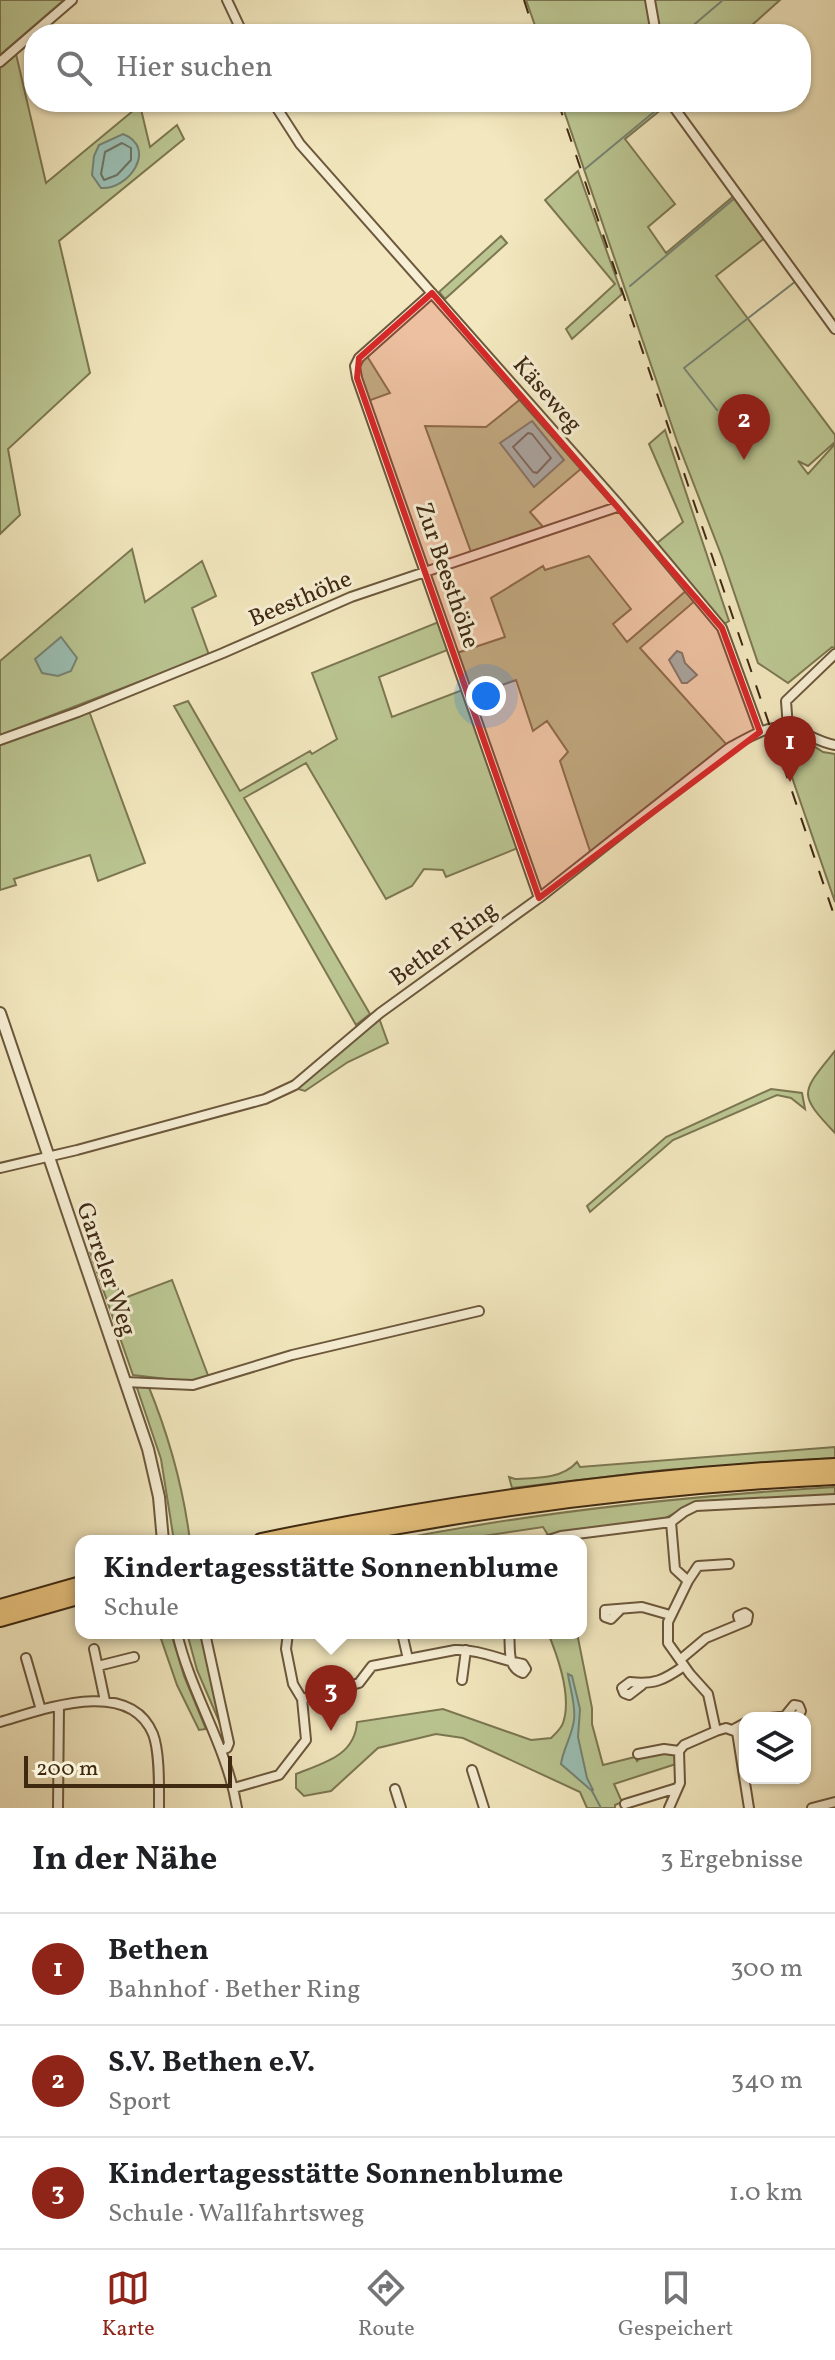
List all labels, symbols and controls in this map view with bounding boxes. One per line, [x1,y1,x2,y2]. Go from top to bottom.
search box [24,24,811,112]
icon: search [52,46,96,90]
text: Hier suchen [116,47,273,89]
street label: Käseweg [504,350,589,441]
pin: 2 [718,394,770,460]
street label: Zur Beesthöhe [405,498,487,653]
street label: Beesthöhe [244,563,358,637]
your location [466,676,506,716]
pin: 1 [764,716,816,782]
street label: Bether Ring [383,894,505,995]
street label: Garreler Weg [66,1198,144,1341]
popup [75,1535,587,1639]
text: Kindertagesstätte Sonnenblume [103,1548,559,1590]
text: Schule [103,1590,179,1626]
pin: 3 [305,1665,357,1731]
map controls [739,1712,811,1784]
button: layers [739,1712,811,1784]
scale bar [24,1752,232,1788]
text: 200 m [36,1754,98,1785]
text: In der Nähe [32,1837,217,1884]
text: 3 Ergebnisse [660,1842,803,1878]
text: Bethen [108,1930,209,1972]
text: 1 [53,1951,63,1987]
text: 300 m [730,1951,803,1987]
text: Bahnhof · Bether Ring [108,1972,360,2008]
text: S.V. Bethen e.V. [108,2042,315,2084]
text: 2 [51,2063,65,2099]
text: 340 m [731,2063,803,2099]
text: Sport [108,2084,171,2120]
text: Kindertagesstätte Sonnenblume [108,2154,563,2196]
text: 3 [51,2175,65,2211]
text: 1.0 km [729,2175,803,2211]
text: Schule · Wallfahrtsweg [108,2196,365,2232]
tab: Karte [102,2266,155,2345]
tab: Route [358,2266,415,2345]
tab: Gespeichert [618,2266,733,2345]

